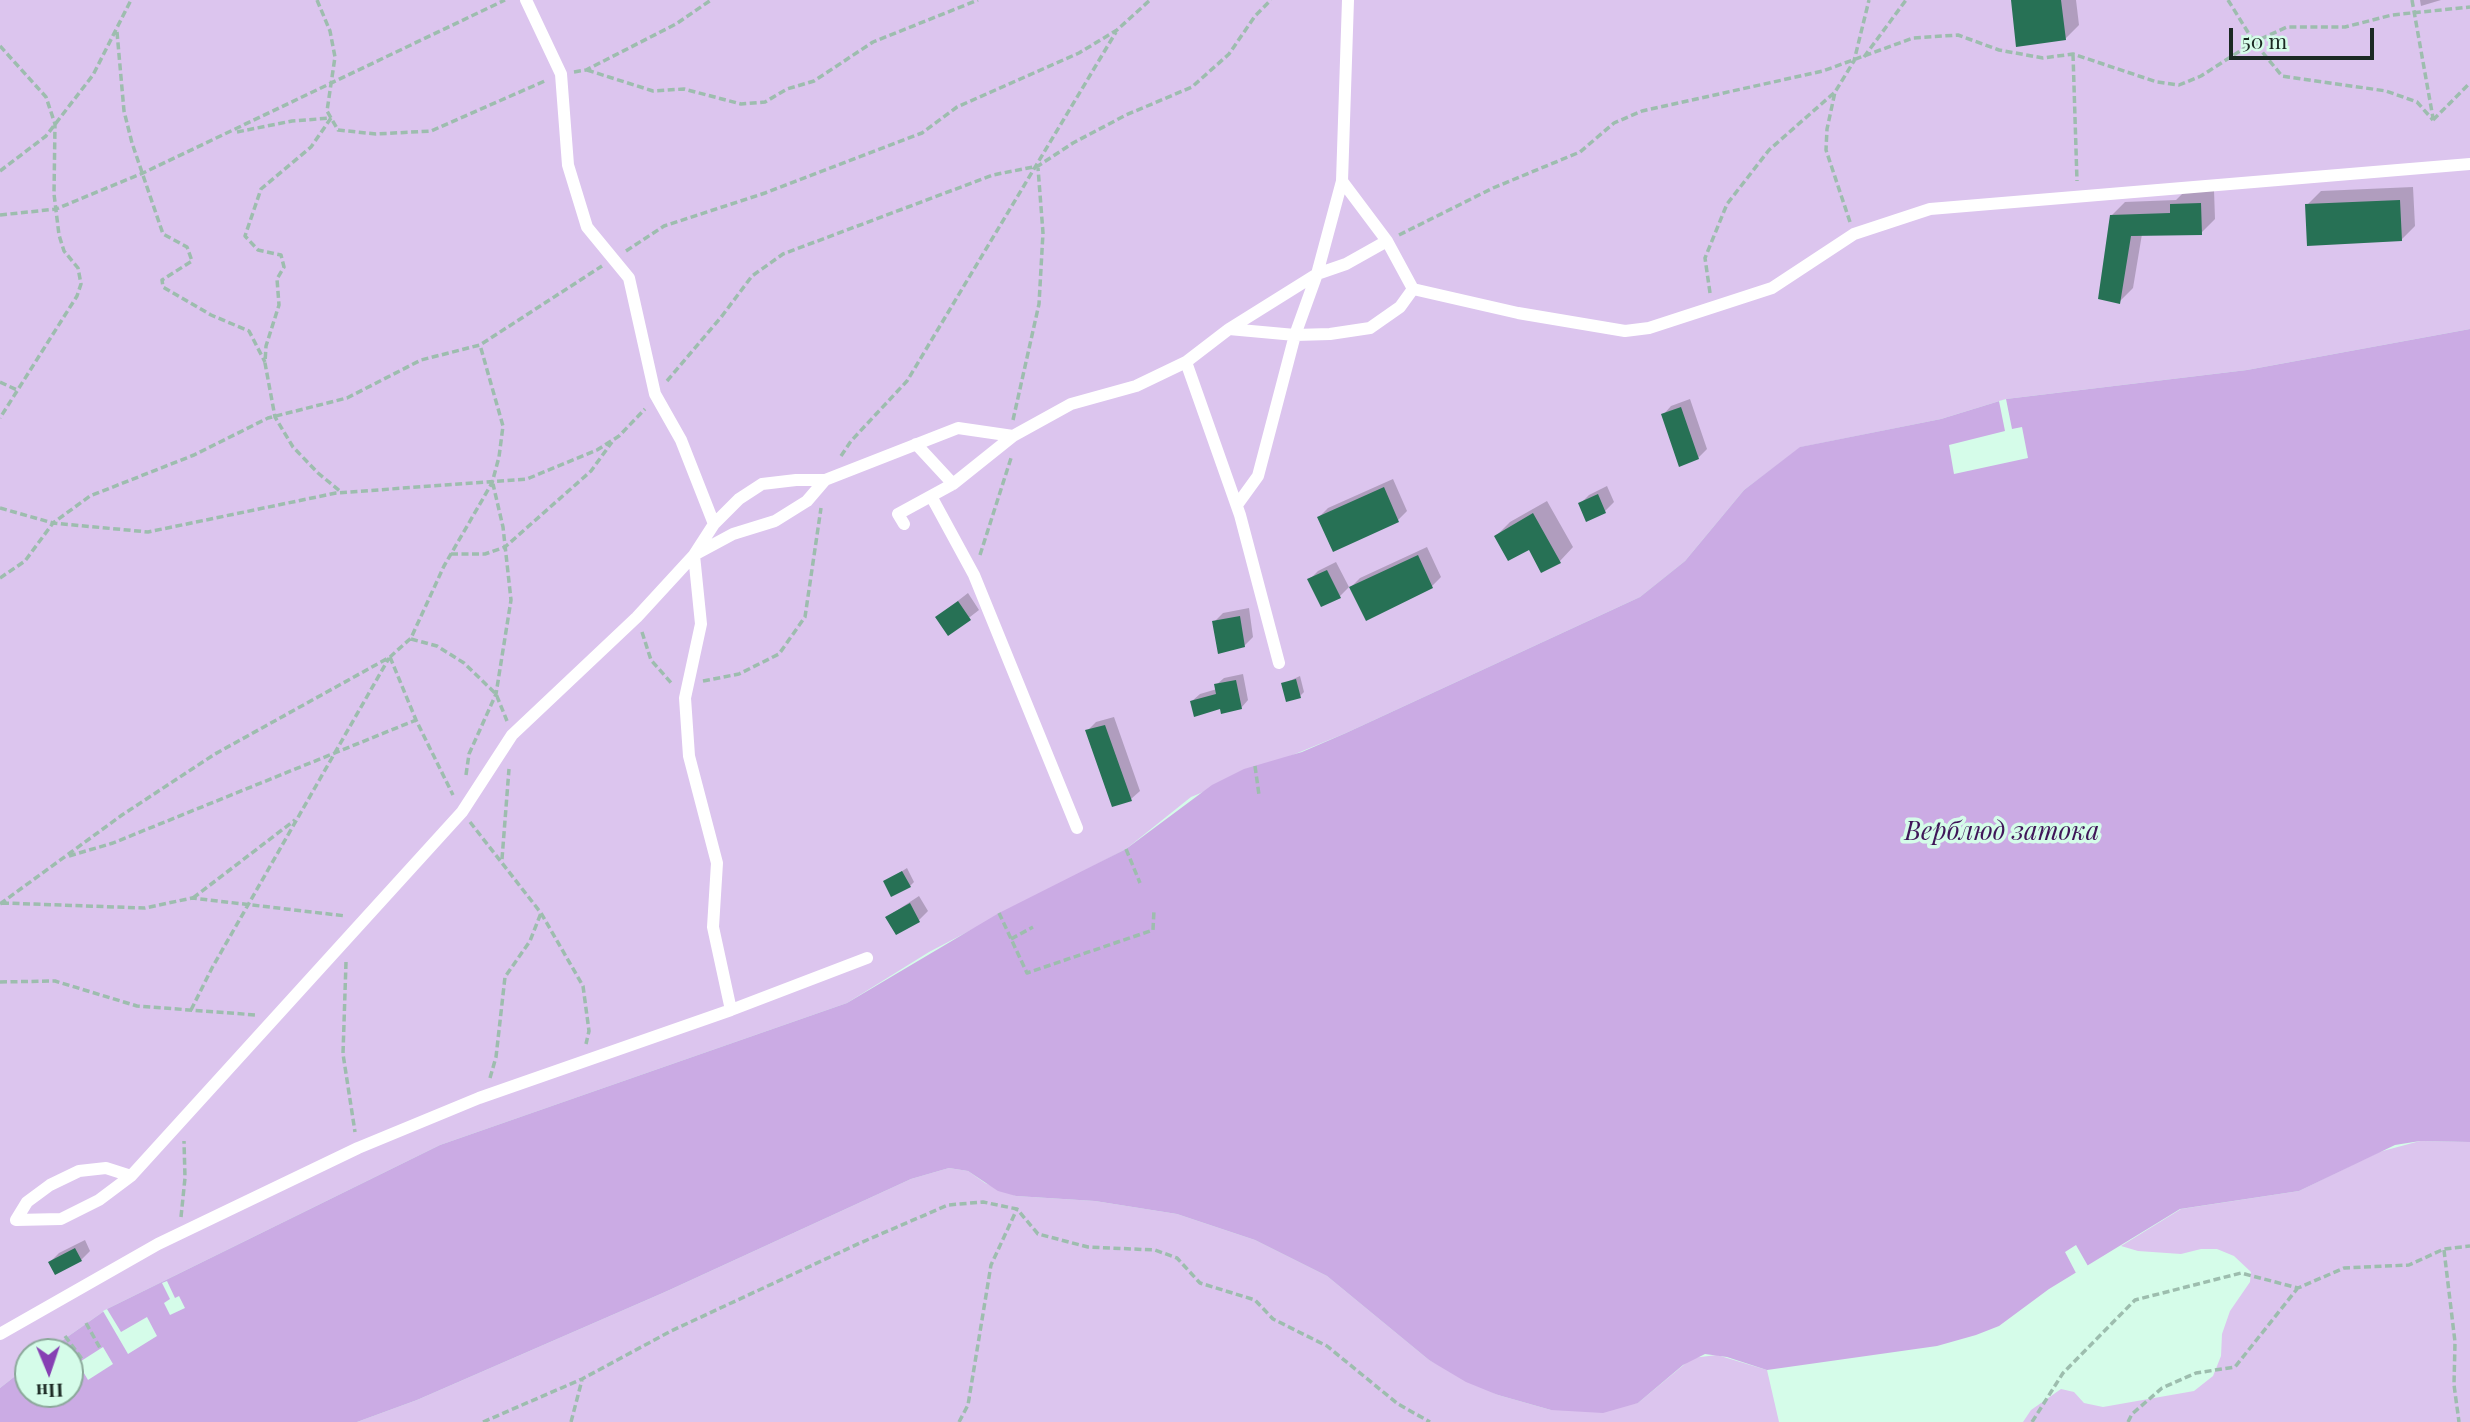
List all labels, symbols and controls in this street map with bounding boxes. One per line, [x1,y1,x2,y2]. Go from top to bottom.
scale bar [2232,14,2377,58]
text: 50 m [2242,26,2287,54]
water label: Верблюд затока [1905,816,2099,848]
north arrow [14,1338,84,1408]
text: Пн [36,1379,64,1405]

